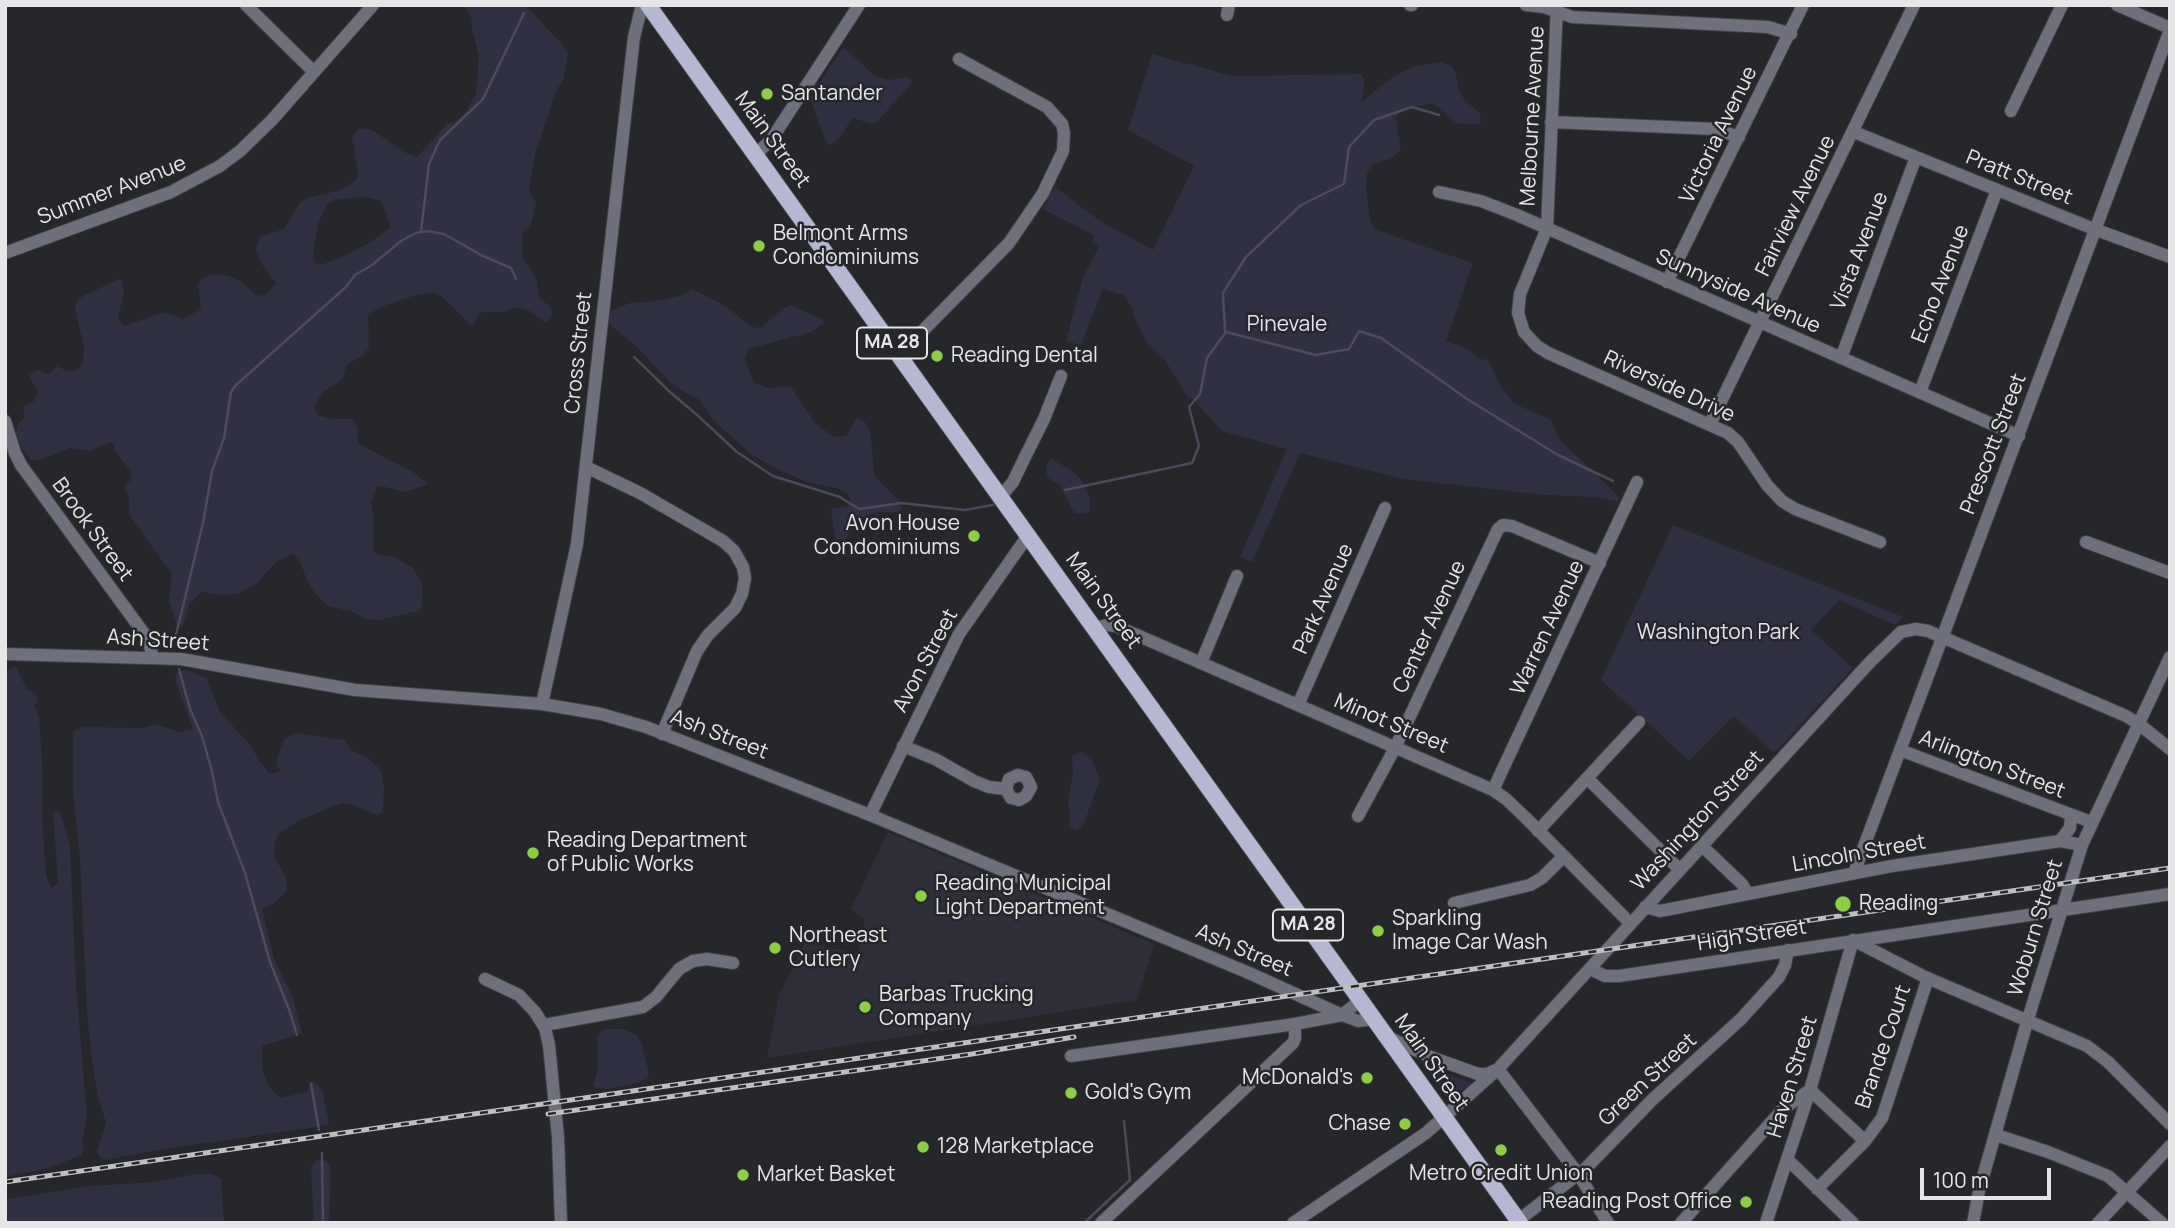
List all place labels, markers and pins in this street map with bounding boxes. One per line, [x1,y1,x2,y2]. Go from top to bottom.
place label: Santander [781,81,883,107]
marker: Santander [759,86,775,102]
place label: Belmont Arms Condominiums [773,221,919,271]
marker: Belmont Arms Condominiums [751,238,767,254]
place label: Reading Dental [951,343,1098,369]
marker: Reading Dental [929,348,945,364]
place label: Avon House Condominiums [814,511,960,561]
marker: Avon House Condominiums [966,528,982,544]
place label: Reading Department of Public Works [547,828,747,878]
marker: Reading Department of Public Works [525,845,541,861]
place label: Reading Municipal Light Department [935,871,1111,921]
marker: Reading Municipal Light Department [913,888,929,904]
place label: Reading [1859,891,1938,917]
marker: Reading [1833,894,1853,914]
place label: Sparkling Image Car Wash [1392,906,1548,956]
place label: Northeast Cutlery [789,923,887,973]
marker: Sparkling Image Car Wash [1370,923,1386,939]
marker: Northeast Cutlery [767,940,783,956]
place label: Barbas Trucking Company [879,982,1034,1032]
marker: Barbas Trucking Company [857,999,873,1015]
place label: McDonald's [1242,1065,1353,1091]
marker: McDonald's [1359,1070,1375,1086]
place label: Gold's Gym [1085,1080,1191,1106]
marker: Gold's Gym [1063,1085,1079,1101]
place label: Chase [1329,1111,1391,1137]
marker: Chase [1397,1116,1413,1132]
place label: 128 Marketplace [937,1134,1094,1160]
marker: 128 Marketplace [915,1139,931,1155]
marker: Metro Credit Union [1493,1142,1509,1158]
place label: Metro Credit Union [1409,1161,1593,1187]
place label: Market Basket [757,1162,895,1188]
marker: Market Basket [735,1167,751,1183]
place label: Reading Post Office [1542,1189,1732,1215]
marker: Reading Post Office [1738,1194,1754,1210]

